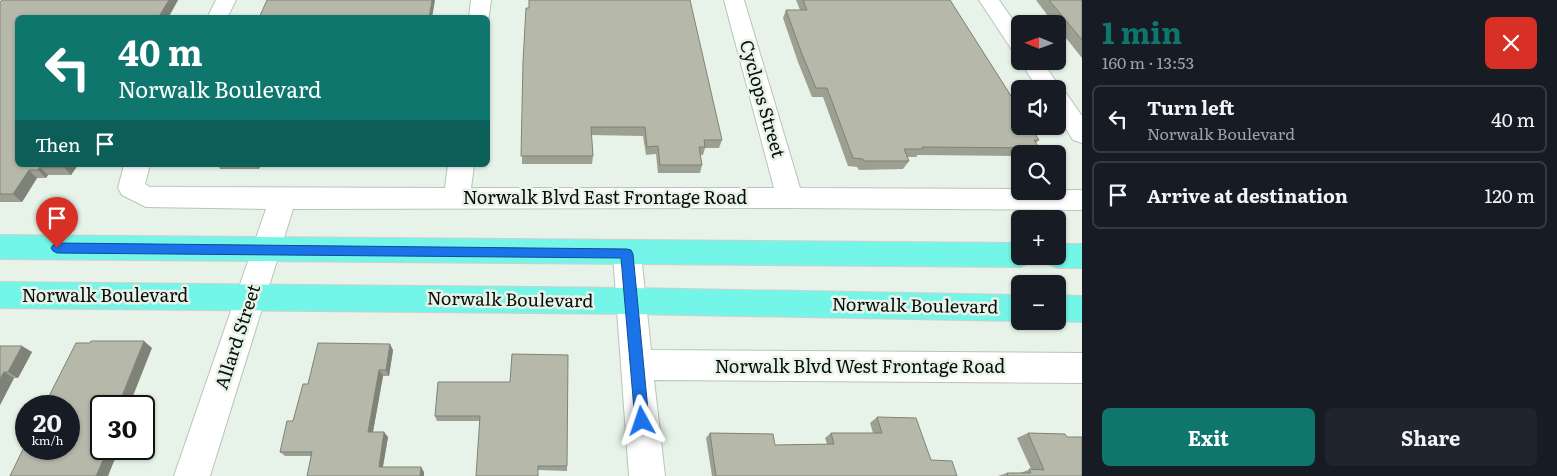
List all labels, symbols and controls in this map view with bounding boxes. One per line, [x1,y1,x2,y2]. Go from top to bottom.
text: 1 min [1102,9,1182,53]
north arrow [1011,15,1066,70]
map controls [1011,15,1066,330]
button: close [1485,17,1537,69]
text: 40 m [118,25,203,77]
icon: left [35,35,100,100]
street label: Cyclops Street [734,37,793,161]
text: 160 m · 13:53 [1102,50,1194,74]
text: Norwalk Boulevard [118,72,322,105]
button: sound [1011,80,1066,135]
text: Turn left [1147,93,1234,121]
icon: left [1104,105,1132,133]
text: 40 m [1491,105,1535,133]
text: Norwalk Boulevard [1147,121,1295,145]
text: Then [35,130,81,158]
icon: arrive [91,130,119,158]
button: search [1011,145,1066,200]
icon: arrive [1104,181,1132,209]
text: Arrive at destination [1147,181,1348,209]
text: 120 m [1484,181,1535,209]
street label: Norwalk Blvd East Frontage Road [463,183,747,210]
pin [36,197,78,248]
icon: arrive [43,204,71,232]
button: + [1011,210,1066,265]
button: − [1011,275,1066,330]
street label: Allard Street [207,280,267,393]
street label: Norwalk Boulevard [22,281,188,308]
street label: Norwalk Boulevard [427,284,594,313]
street label: Norwalk Boulevard [832,290,999,319]
street label: Norwalk Blvd West Frontage Road [715,352,1005,379]
position arrow [615,394,667,446]
speed limit sign: 30 [90,395,155,460]
text: 20 [33,403,62,440]
button: Exit [1102,408,1315,466]
button: Share [1325,408,1537,466]
text: km/h [32,431,63,449]

